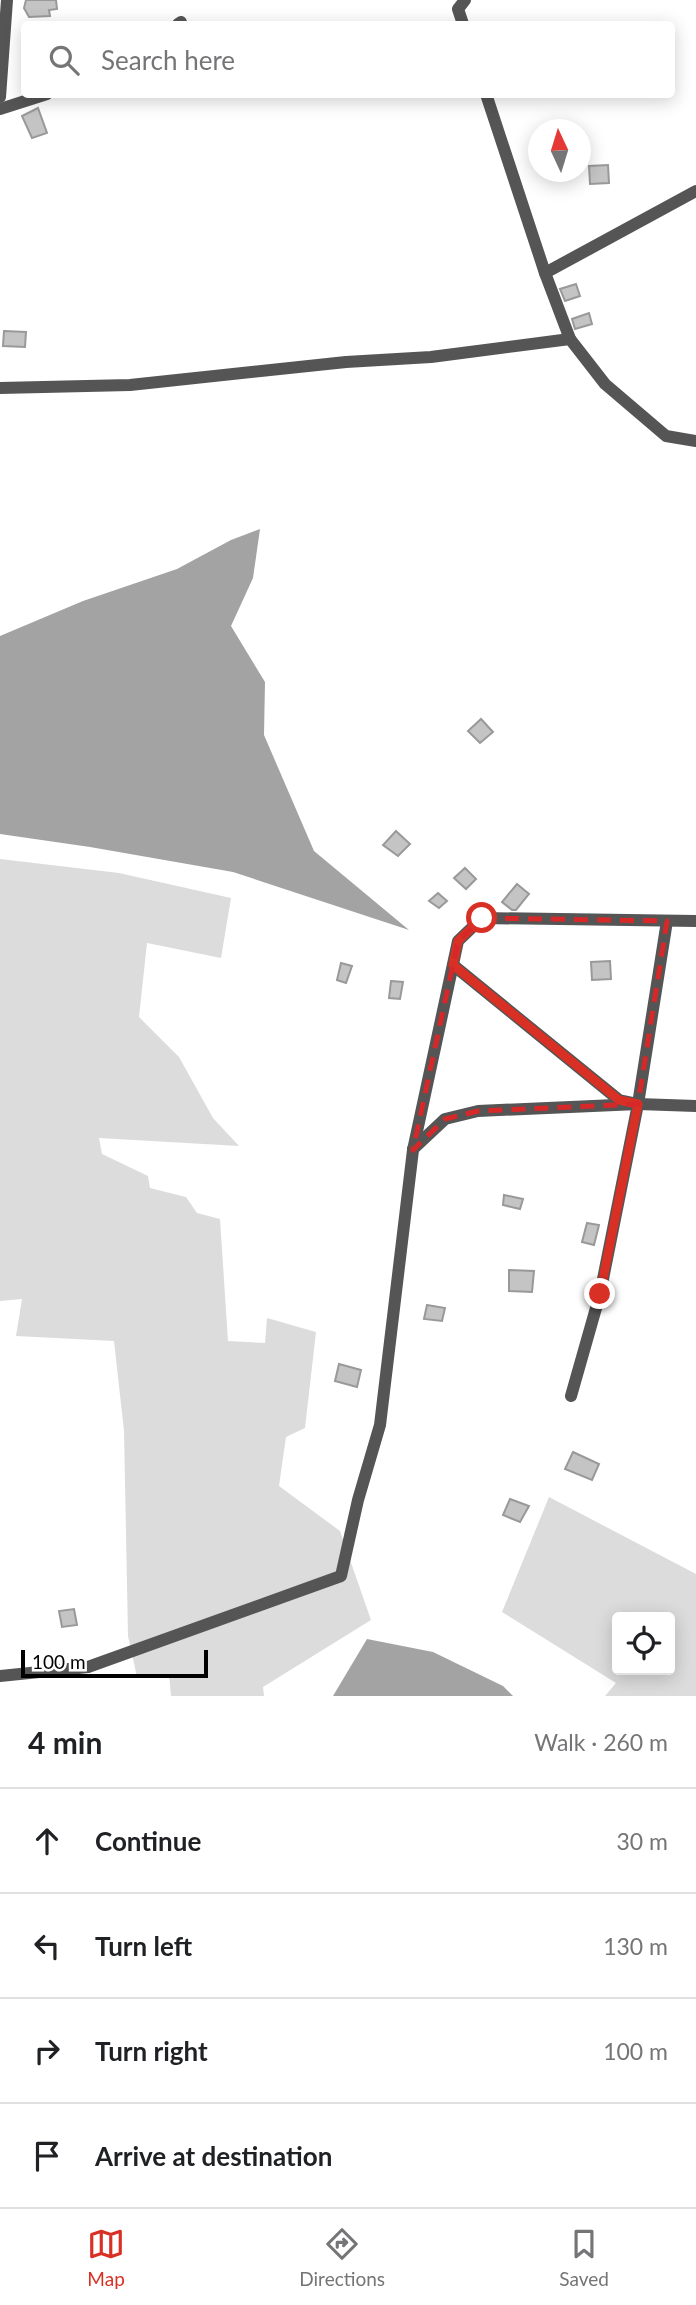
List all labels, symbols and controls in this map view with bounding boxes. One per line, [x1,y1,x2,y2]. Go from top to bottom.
search box [21,21,675,98]
icon: search [45,41,83,79]
text: Search here [101,44,235,76]
north arrow [528,119,591,182]
route start [466,902,497,933]
route end [584,1278,615,1309]
map controls [612,1612,675,1675]
button: locate [612,1612,675,1675]
scale bar [21,1647,208,1679]
text: 100 m [32,1650,86,1673]
text: 4 min [28,1724,102,1760]
text: Walk · 260 m [534,1728,668,1756]
icon: ahead [28,1822,66,1860]
text: Continue [95,1825,201,1857]
text: 30 m [617,1827,668,1855]
icon: left [28,1927,66,1965]
text: Turn left [95,1930,192,1962]
text: 130 m [603,1932,668,1960]
icon: right [28,2032,66,2070]
text: Turn right [95,2035,208,2067]
text: 100 m [603,2037,668,2065]
icon: arrive [28,2137,66,2175]
text: Arrive at destination [95,2140,332,2172]
tab: Map [87,2225,125,2290]
tab: Directions [299,2225,385,2290]
tab: Saved [559,2225,609,2290]

